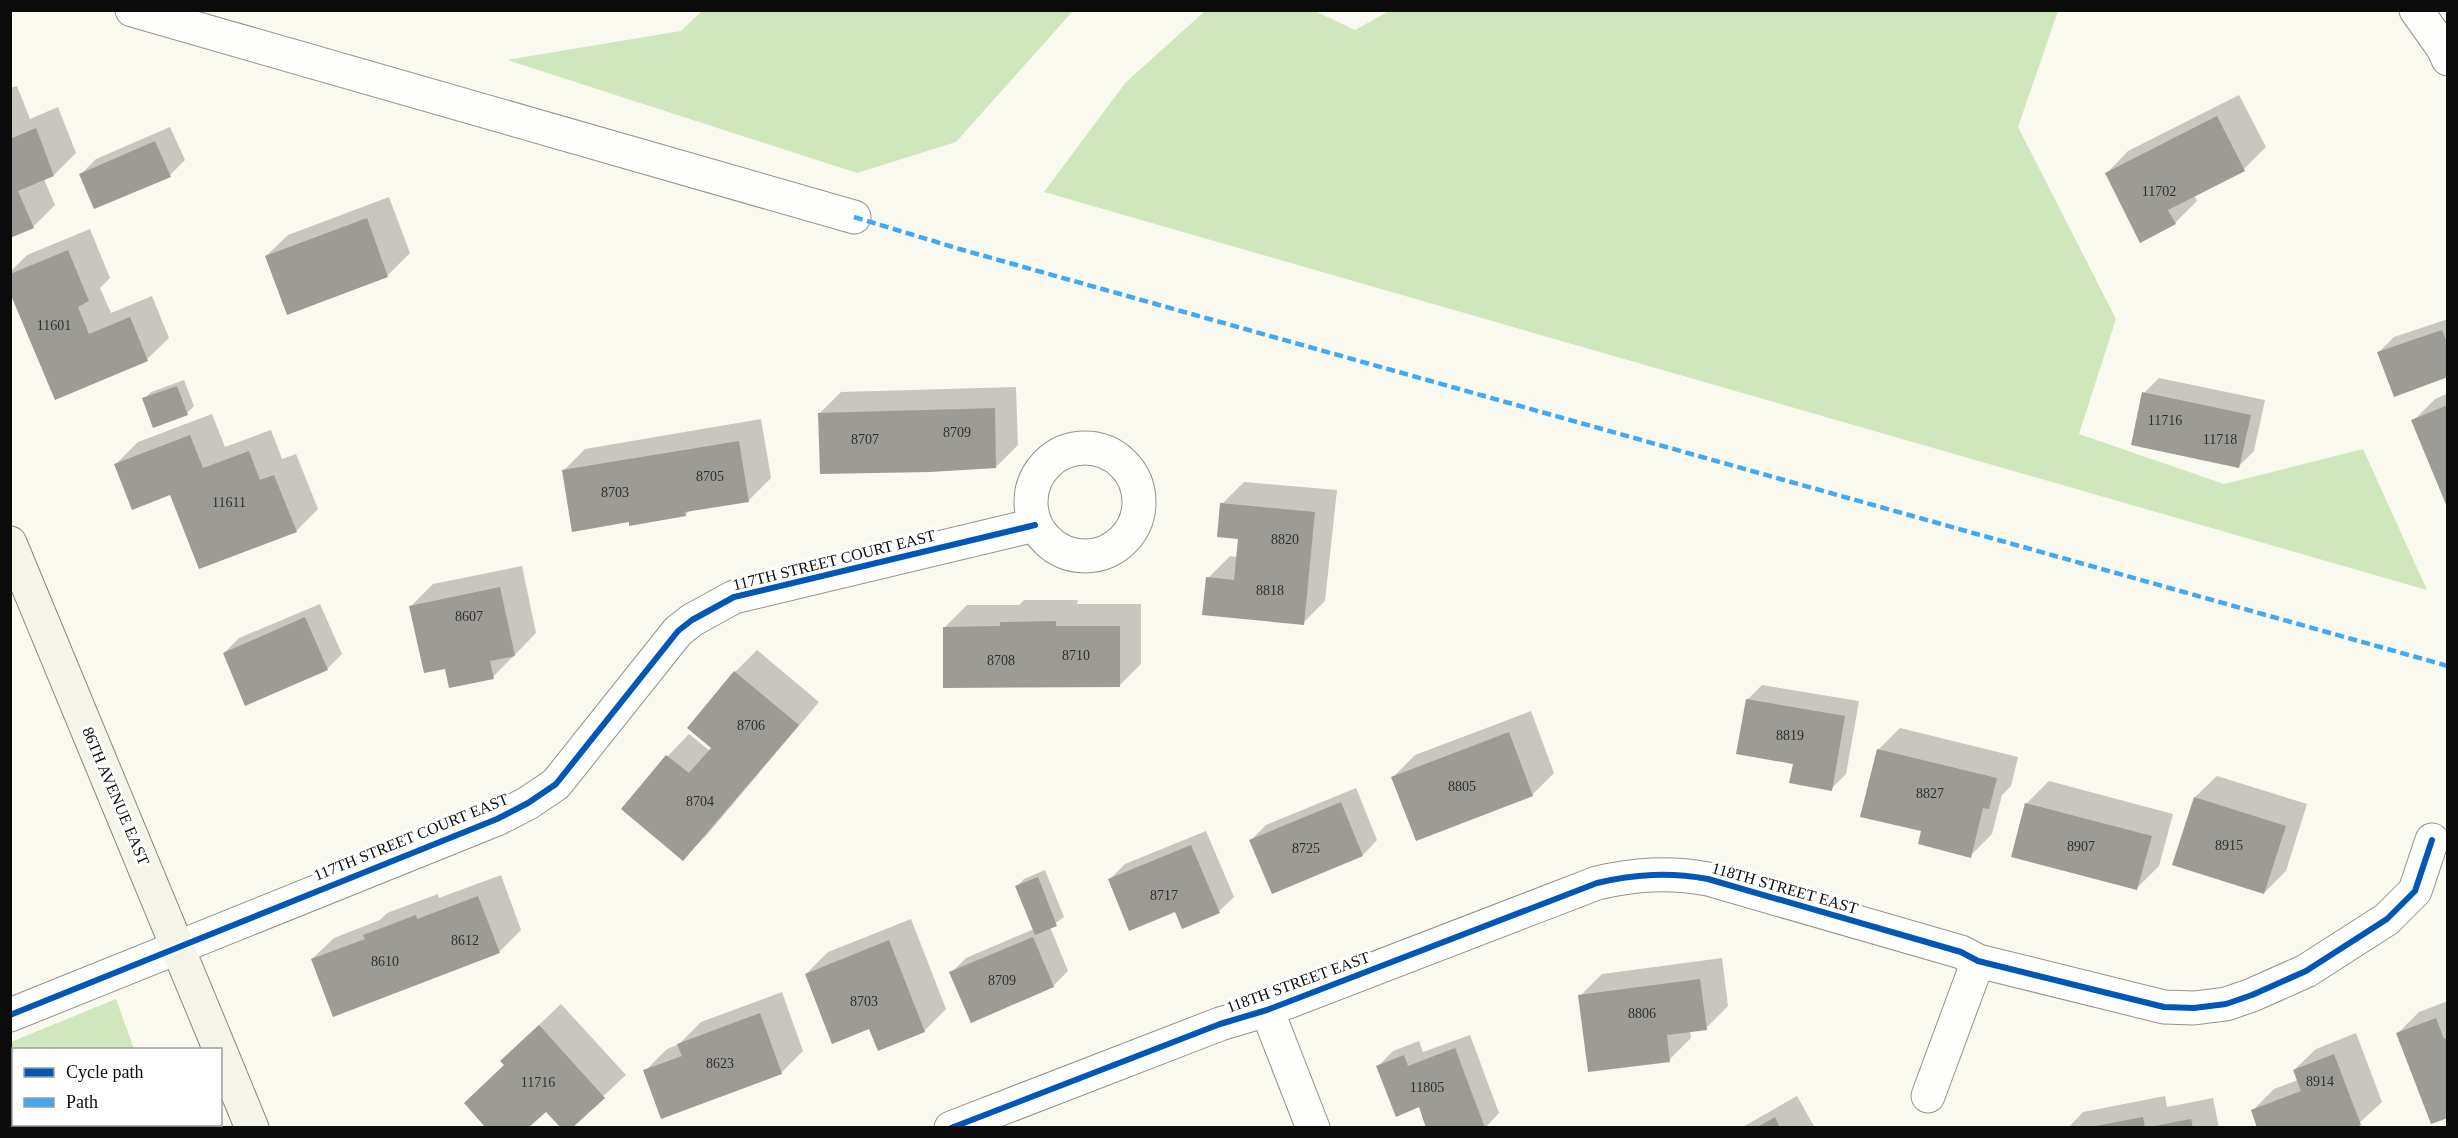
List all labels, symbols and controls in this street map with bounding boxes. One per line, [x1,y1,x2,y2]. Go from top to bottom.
house number: 11702 [2142,184,2176,199]
house number: 11601 [37,318,71,333]
house number: 11716 [2148,413,2182,428]
house number: 8709 [943,425,971,440]
house number: 8707 [851,432,879,447]
house number: 11718 [2203,432,2237,447]
house number: 8705 [696,469,724,484]
house number: 8703 [601,485,629,500]
house number: 11611 [212,495,246,510]
street label: 117TH STREET COURT EAST [731,527,937,593]
house number: 8820 [1271,532,1299,547]
house number: 8818 [1256,583,1284,598]
house number: 8607 [455,609,483,624]
house number: 8710 [1062,648,1090,663]
house number: 8708 [987,653,1015,668]
house number: 8706 [737,718,765,733]
street label: 86TH AVENUE EAST [79,724,153,868]
house number: 8819 [1776,728,1804,743]
house number: 8805 [1448,779,1476,794]
house number: 8827 [1916,786,1944,801]
street label: 117TH STREET COURT EAST [311,790,511,884]
house number: 8704 [686,794,714,809]
house number: 8915 [2215,838,2243,853]
house number: 8907 [2067,839,2095,854]
house number: 8725 [1292,841,1320,856]
street label: 118TH STREET EAST [1710,859,1860,917]
house number: 8717 [1150,888,1178,903]
house number: 8612 [451,933,479,948]
street label: 118TH STREET EAST [1224,948,1372,1016]
house number: 8610 [371,954,399,969]
house number: 8709 [988,973,1016,988]
house number: 8703 [850,994,878,1009]
house number: 8806 [1628,1006,1656,1021]
legend [12,1048,222,1126]
house number: 8623 [706,1056,734,1071]
text: Cycle path [66,1062,143,1082]
house number: 8914 [2306,1074,2334,1089]
house number: 11716 [521,1075,555,1090]
house number: 11805 [1410,1080,1444,1095]
text: Path [66,1092,98,1112]

